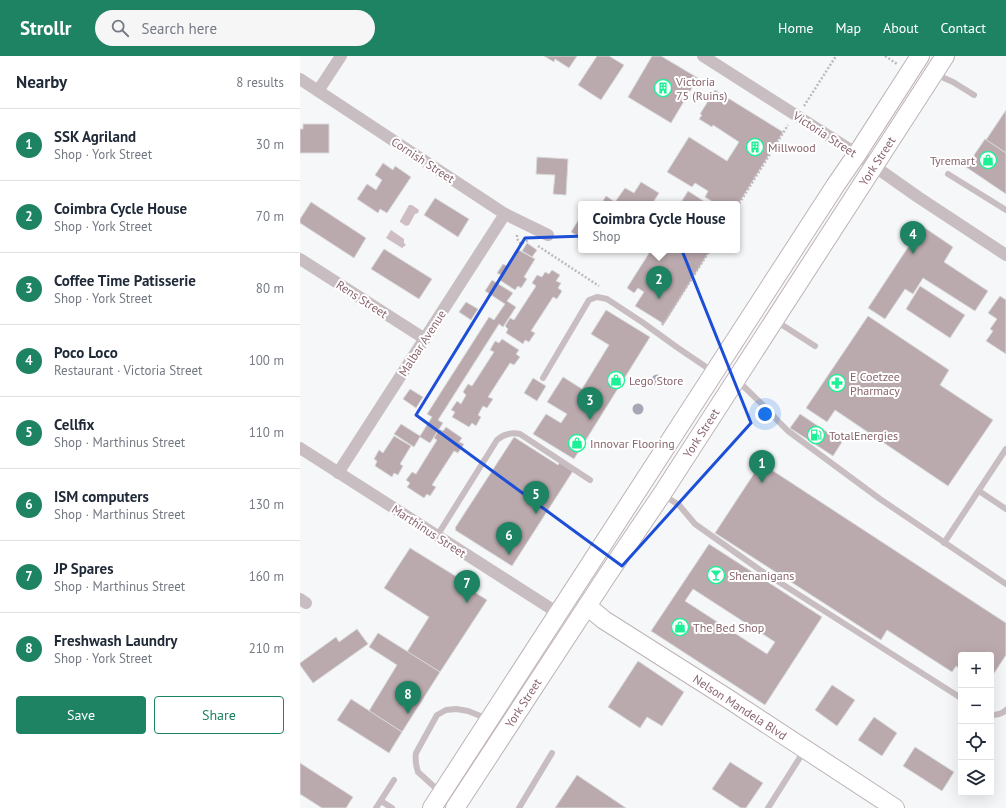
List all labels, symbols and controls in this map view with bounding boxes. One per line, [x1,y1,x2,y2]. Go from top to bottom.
search box [95,10,375,46]
text: Strollr [20,16,71,40]
icon: search [109,17,131,39]
text: Search here [141,19,217,38]
text: Home [778,19,813,37]
text: Map [835,19,861,37]
text: About [883,19,919,37]
text: Contact [941,19,986,37]
text: Nearby [16,71,67,93]
text: 8 results [236,74,284,91]
place label: Victoria 75 (Ruins) [675,74,727,103]
building icon: Victoria 75 (Ruins) [653,78,673,98]
street label: Victoria Street [789,107,860,160]
text: SSK Agriland [54,127,136,146]
street label: Cornish Street [389,134,457,186]
street label: York Street [856,134,898,188]
text: 1 [25,136,33,153]
text: 30 m [256,136,284,153]
building icon: Millwood [745,137,765,157]
place label: Millwood [768,140,816,155]
text: Shop · York Street [54,146,152,163]
shop icon: Tyremart [978,150,998,170]
place label: Tyremart [930,153,975,168]
text: Coimbra Cycle House [54,199,187,218]
popup [578,201,740,253]
text: 2 [25,208,33,225]
text: 70 m [256,208,284,225]
text: Coimbra Cycle House [592,209,726,228]
text: Shop · York Street [54,218,152,235]
pin: 4 [900,221,926,254]
text: Shop [592,228,620,245]
pin: 2 [646,266,672,299]
text: Coffee Time Patisserie [54,271,196,290]
street label: Rens Street [334,277,390,321]
text: 3 [25,280,33,297]
text: 80 m [256,280,284,297]
text: Shop · York Street [54,290,152,307]
street label: Malbar Avenue [395,307,449,379]
text: Poco Loco [54,343,118,362]
text: 4 [25,352,33,369]
text: 100 m [249,352,284,369]
text: Restaurant · Victoria Street [54,362,202,379]
place label: E Coetzee Pharmacy [850,369,900,398]
shop icon: Lego Store [606,370,626,390]
place label: Lego Store [629,373,683,388]
pharmacy icon: E Coetzee Pharmacy [827,373,847,393]
pin: 3 [577,387,603,420]
your location [755,404,775,424]
street label: York Street [680,406,722,460]
text: Cellfix [54,415,94,434]
text: 5 [25,424,33,441]
text: 110 m [249,424,284,441]
fuel station icon: TotalEnergies [806,425,826,445]
place label: TotalEnergies [829,428,898,443]
shop icon: Innovar Flooring [567,433,587,453]
text: Shop · Marthinus Street [54,434,185,451]
place label: Innovar Flooring [590,436,675,451]
pin: 1 [749,450,775,483]
pin: 5 [523,481,549,514]
text: ISM computers [54,487,149,506]
text: 6 [25,496,33,513]
text: 130 m [249,496,284,513]
street label: Marthinus Street [389,501,469,561]
text: Shop · Marthinus Street [54,506,185,523]
pin: 6 [496,522,522,555]
text: JP Spares [54,559,114,578]
bar icon: Shenanigans [706,565,726,585]
text: 7 [25,568,33,585]
text: 160 m [249,568,284,585]
place label: Shenanigans [729,568,794,583]
pin: 7 [454,570,480,603]
text: Shop · Marthinus Street [54,578,185,595]
shop icon: The Bed Shop [670,617,690,637]
place label: The Bed Shop [693,620,764,635]
text: Freshwash Laundry [54,631,177,650]
text: 8 [25,640,33,657]
text: 210 m [249,640,284,657]
text: Shop · York Street [54,650,152,667]
map controls [958,652,994,796]
button: + [958,652,994,688]
street label: Nelson Mandela Blvd [690,671,790,743]
street label: York Street [502,676,544,730]
pin: 8 [395,681,421,714]
button: − [958,688,994,724]
button: Save [16,696,146,734]
button: Share [154,696,284,734]
button: locate [958,724,994,760]
button: layers [958,760,994,796]

